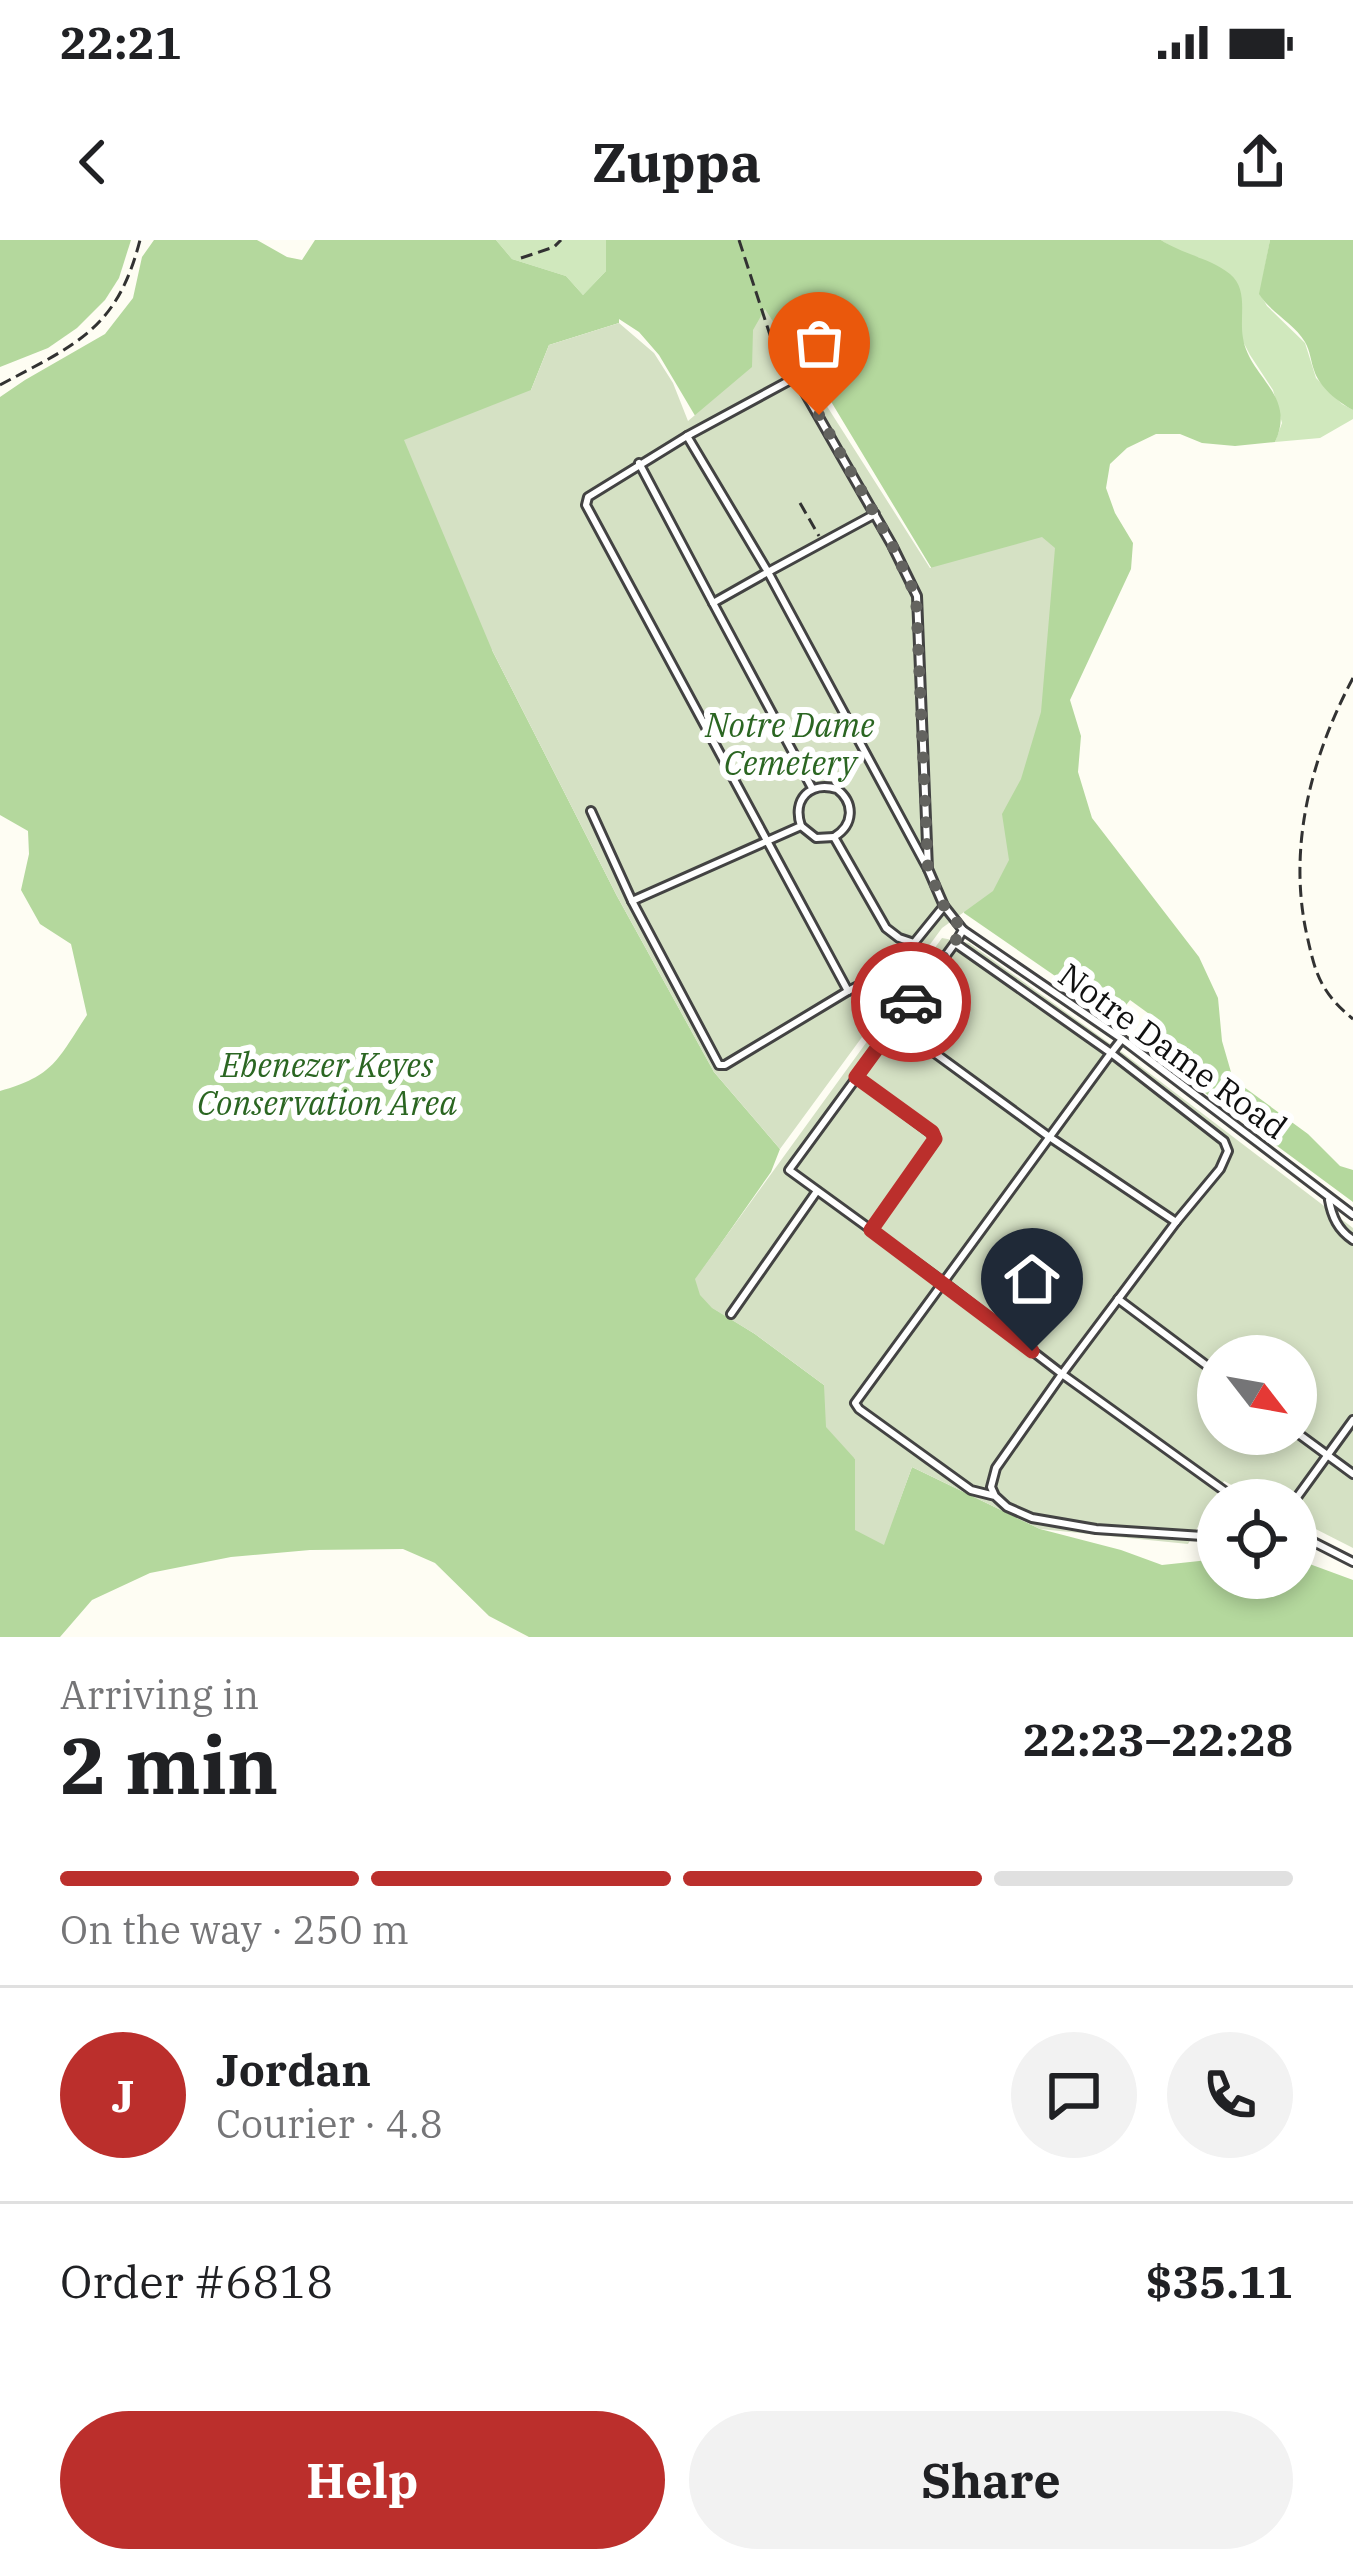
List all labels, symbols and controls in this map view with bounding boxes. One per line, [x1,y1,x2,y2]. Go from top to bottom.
text: 22:21 [60,13,182,71]
text: Zuppa [592,127,761,197]
icon: back [60,129,126,195]
icon: share [1227,129,1293,195]
pin [768,292,870,415]
icon: bag [786,310,852,376]
park label: Notre Dame Cemetery [704,703,875,784]
courier [851,942,971,1062]
street label: Notre Dame Road [1050,953,1296,1148]
icon: car [878,969,944,1035]
park label: Ebenezer Keyes Conservation Area [197,1043,457,1124]
pin [981,1228,1083,1351]
icon: home [999,1246,1065,1312]
north arrow [1197,1335,1317,1455]
map controls [1197,1335,1317,1599]
button: locate [1197,1479,1317,1599]
text: Arriving in [60,1669,259,1720]
text: 22:23–22:28 [1023,1710,1293,1768]
text: 2 min [60,1714,278,1815]
text: On the way · 250 m [60,1904,409,1955]
button: chat [1011,2032,1137,2158]
button: phone [1167,2032,1293,2158]
text: Jordan [216,2040,371,2098]
text: J [111,2066,135,2124]
text: Courier · 4.8 [216,2098,443,2149]
text: Order #6818 [60,2252,333,2310]
text: $35.11 [1146,2252,1293,2310]
button: Help [60,2411,665,2549]
button: Share [689,2411,1293,2549]

